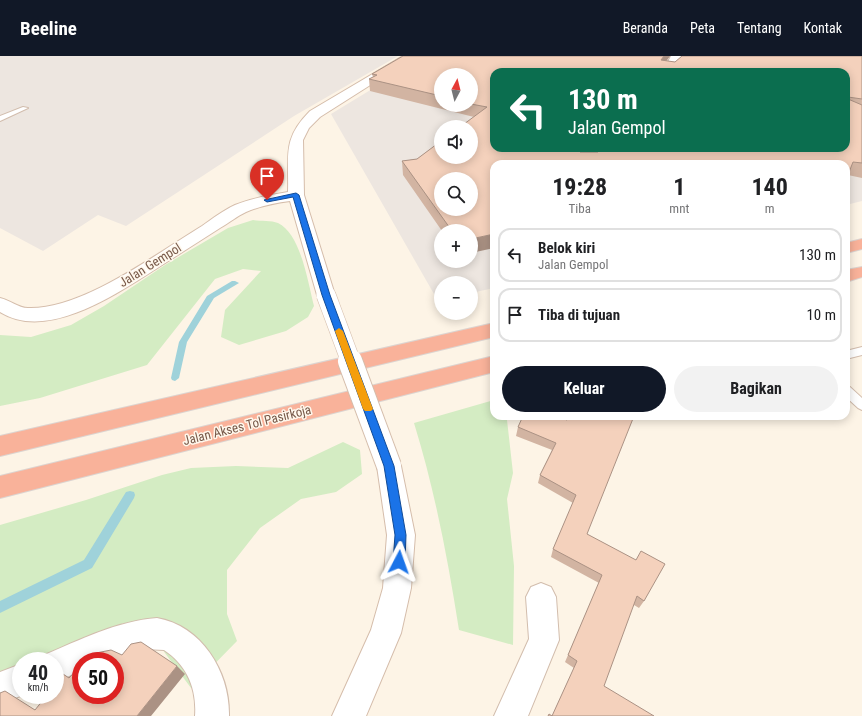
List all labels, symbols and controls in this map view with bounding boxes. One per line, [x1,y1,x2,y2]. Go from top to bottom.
text: Beeline [20,17,77,40]
text: Beranda [623,20,668,36]
text: Peta [690,20,715,36]
text: Tentang [737,20,782,36]
text: Kontak [804,20,842,36]
north arrow [434,68,478,112]
map controls [434,68,478,320]
text: 130 m [568,83,638,116]
icon: left [502,84,554,136]
text: Jalan Gempol [568,117,666,138]
button: sound [434,120,478,164]
pin [250,159,284,200]
icon: arrive [256,165,278,187]
button: search [434,172,478,216]
text: 19:28 [552,173,607,201]
text: 1 [673,173,685,201]
text: 140 [751,173,788,201]
text: Tiba [568,201,591,216]
text: mnt [669,201,689,216]
text: m [765,201,775,216]
button: + [434,224,478,268]
text: Belok kiri [538,239,595,257]
street label: Jalan Gempol [116,240,184,290]
icon: left [504,244,526,266]
text: 130 m [799,246,836,264]
text: Jalan Gempol [538,257,608,272]
button: − [434,276,478,320]
icon: arrive [504,304,526,326]
text: Tiba di tujuan [538,306,620,324]
text: 10 m [806,306,836,324]
button: Keluar [502,366,666,412]
button: Bagikan [674,366,838,412]
street label: Jalan Akses Tol Pasirkoja [181,402,313,448]
position arrow [378,541,420,583]
speed limit sign: 50 [72,652,124,704]
text: 40 [28,661,48,685]
text: km/h [28,682,48,693]

